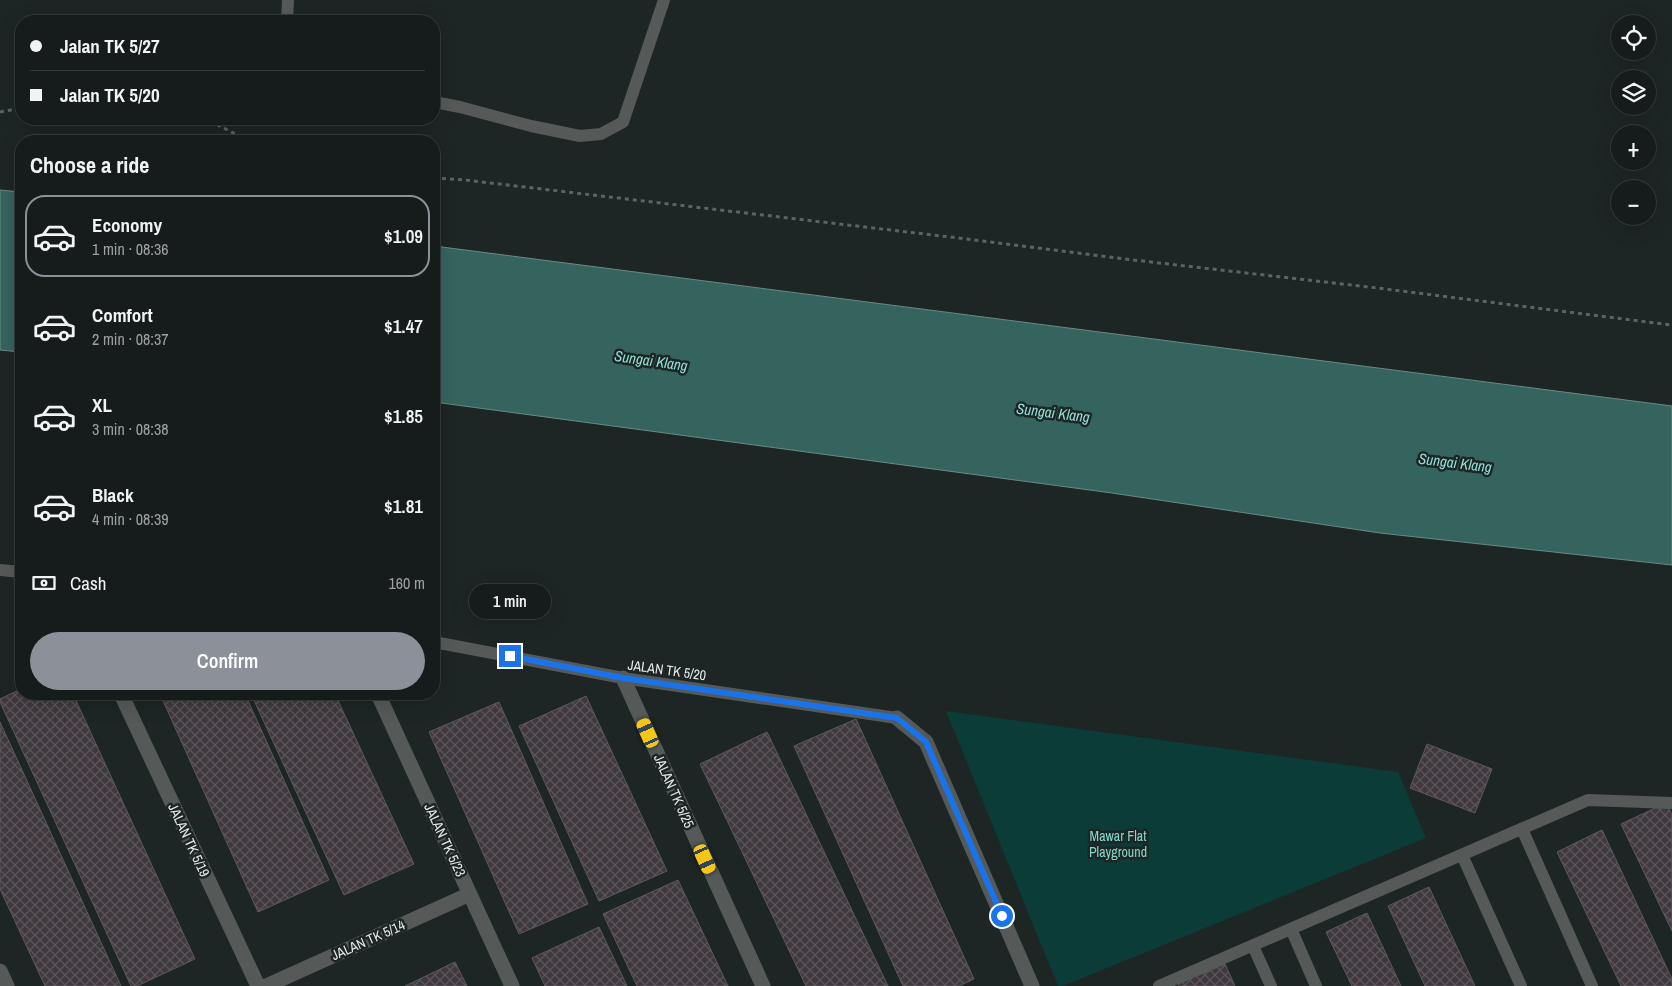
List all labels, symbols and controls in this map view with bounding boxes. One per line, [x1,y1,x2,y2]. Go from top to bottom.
map controls [1611,15,1656,225]
button: locate [1611,15,1656,60]
text: Jalan TK 5/27 [60,33,160,59]
button: layers [1611,70,1656,115]
text: Jalan TK 5/20 [60,82,160,108]
button: + [1611,125,1656,170]
text: Choose a ride [30,150,149,180]
button: − [1611,180,1656,225]
text: Economy [92,212,162,238]
icon: car [32,214,77,259]
text: $1.09 [384,223,423,249]
text: 1 min · 08:36 [92,238,169,260]
text: Comfort [92,302,153,328]
icon: car [32,304,77,349]
text: $1.47 [384,313,423,339]
text: 2 min · 08:37 [92,328,169,350]
water label: Sungai Klang [613,345,689,376]
text: XL [92,392,112,418]
icon: car [32,394,77,439]
water label: Sungai Klang [1015,398,1091,427]
text: $1.85 [384,403,423,429]
text: 3 min · 08:38 [92,418,169,440]
water label: Sungai Klang [1417,448,1493,477]
text: Black [92,482,134,508]
icon: car [32,484,77,529]
text: $1.81 [384,493,423,519]
text: 4 min · 08:39 [92,508,169,530]
icon: cash [30,569,58,597]
text: Cash [70,570,106,596]
text: 160 m [389,572,425,594]
callout: 1 min [469,584,551,618]
text: 1 min [493,590,527,612]
button: Confirm [30,632,425,690]
route end [499,645,521,667]
street label: JALAN TK 5/20 [627,656,707,684]
car [635,716,660,750]
street label: JALAN TK 5/25 [650,751,698,831]
street label: JALAN TK 5/19 [164,800,214,880]
street label: JALAN TK 5/23 [420,800,470,880]
park label: Mawar Flat Playground [1089,827,1147,861]
car [692,842,717,876]
route start [991,905,1013,927]
street label: JALAN TK 5/14 [328,915,408,964]

